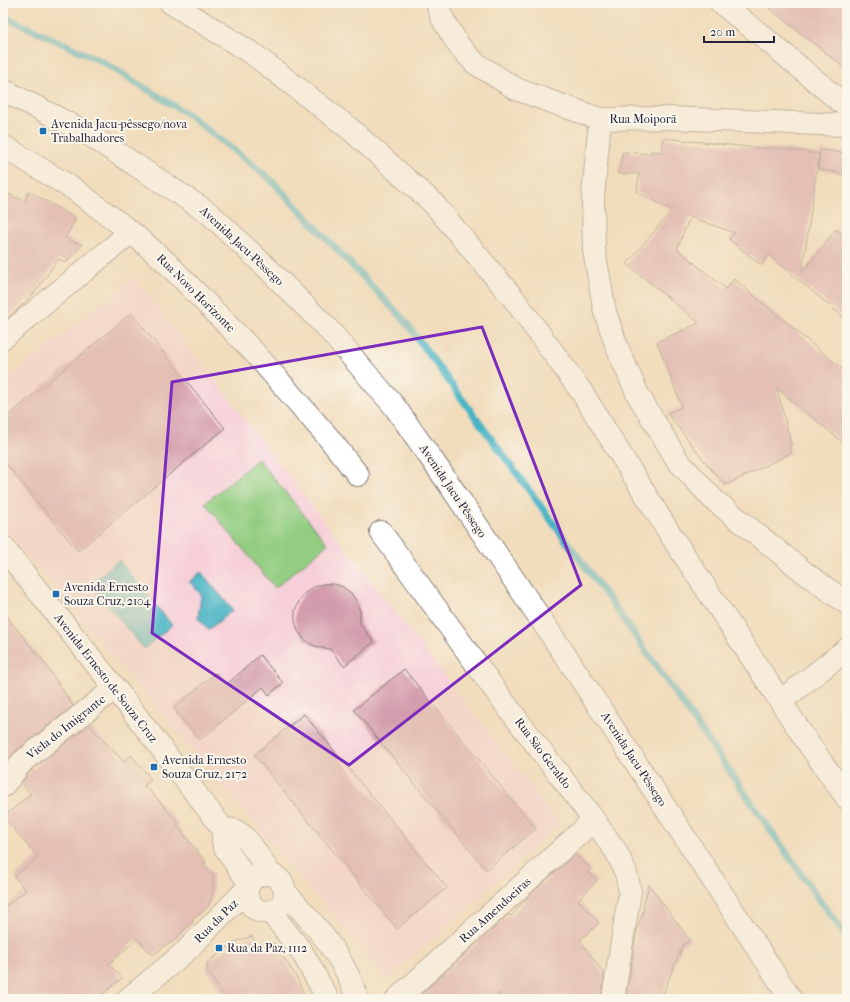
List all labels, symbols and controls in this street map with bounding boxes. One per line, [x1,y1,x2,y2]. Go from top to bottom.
scale bar [704,18,774,44]
text: 20 m [710,25,735,39]
street label: Rua Moiporã [610,112,677,126]
place label: Avenida Jacu-pêssego/nova Trabalhadores [50,117,188,145]
marker: Avenida Jacu-pêssego/nova Trabalhadores [38,126,48,136]
street label: Avenida Jacu-Pêssego [196,203,287,288]
street label: Rua Novo Horizonte [154,251,238,335]
street label: Avenida Jacu-Pêssego [416,441,489,540]
place label: Avenida Ernesto Souza Cruz, 2104 [63,580,152,608]
marker: Avenida Ernesto Souza Cruz, 2104 [51,589,61,599]
street label: Avenida Ernesto de Souza Cruz [51,610,161,746]
street label: Viela do Imigrante [23,692,108,763]
street label: Avenida Jacu-Pêssego [598,708,670,809]
street label: Rua São Geraldo [512,715,574,791]
place label: Avenida Ernesto Souza Cruz, 2172 [161,753,247,781]
marker: Avenida Ernesto Souza Cruz, 2172 [149,762,159,772]
street label: Rua Amendoeiras [456,874,534,946]
street label: Rua da Paz [191,896,241,946]
place label: Rua da Paz, 1112 [227,941,307,955]
marker: Rua da Paz, 1112 [214,943,224,953]

